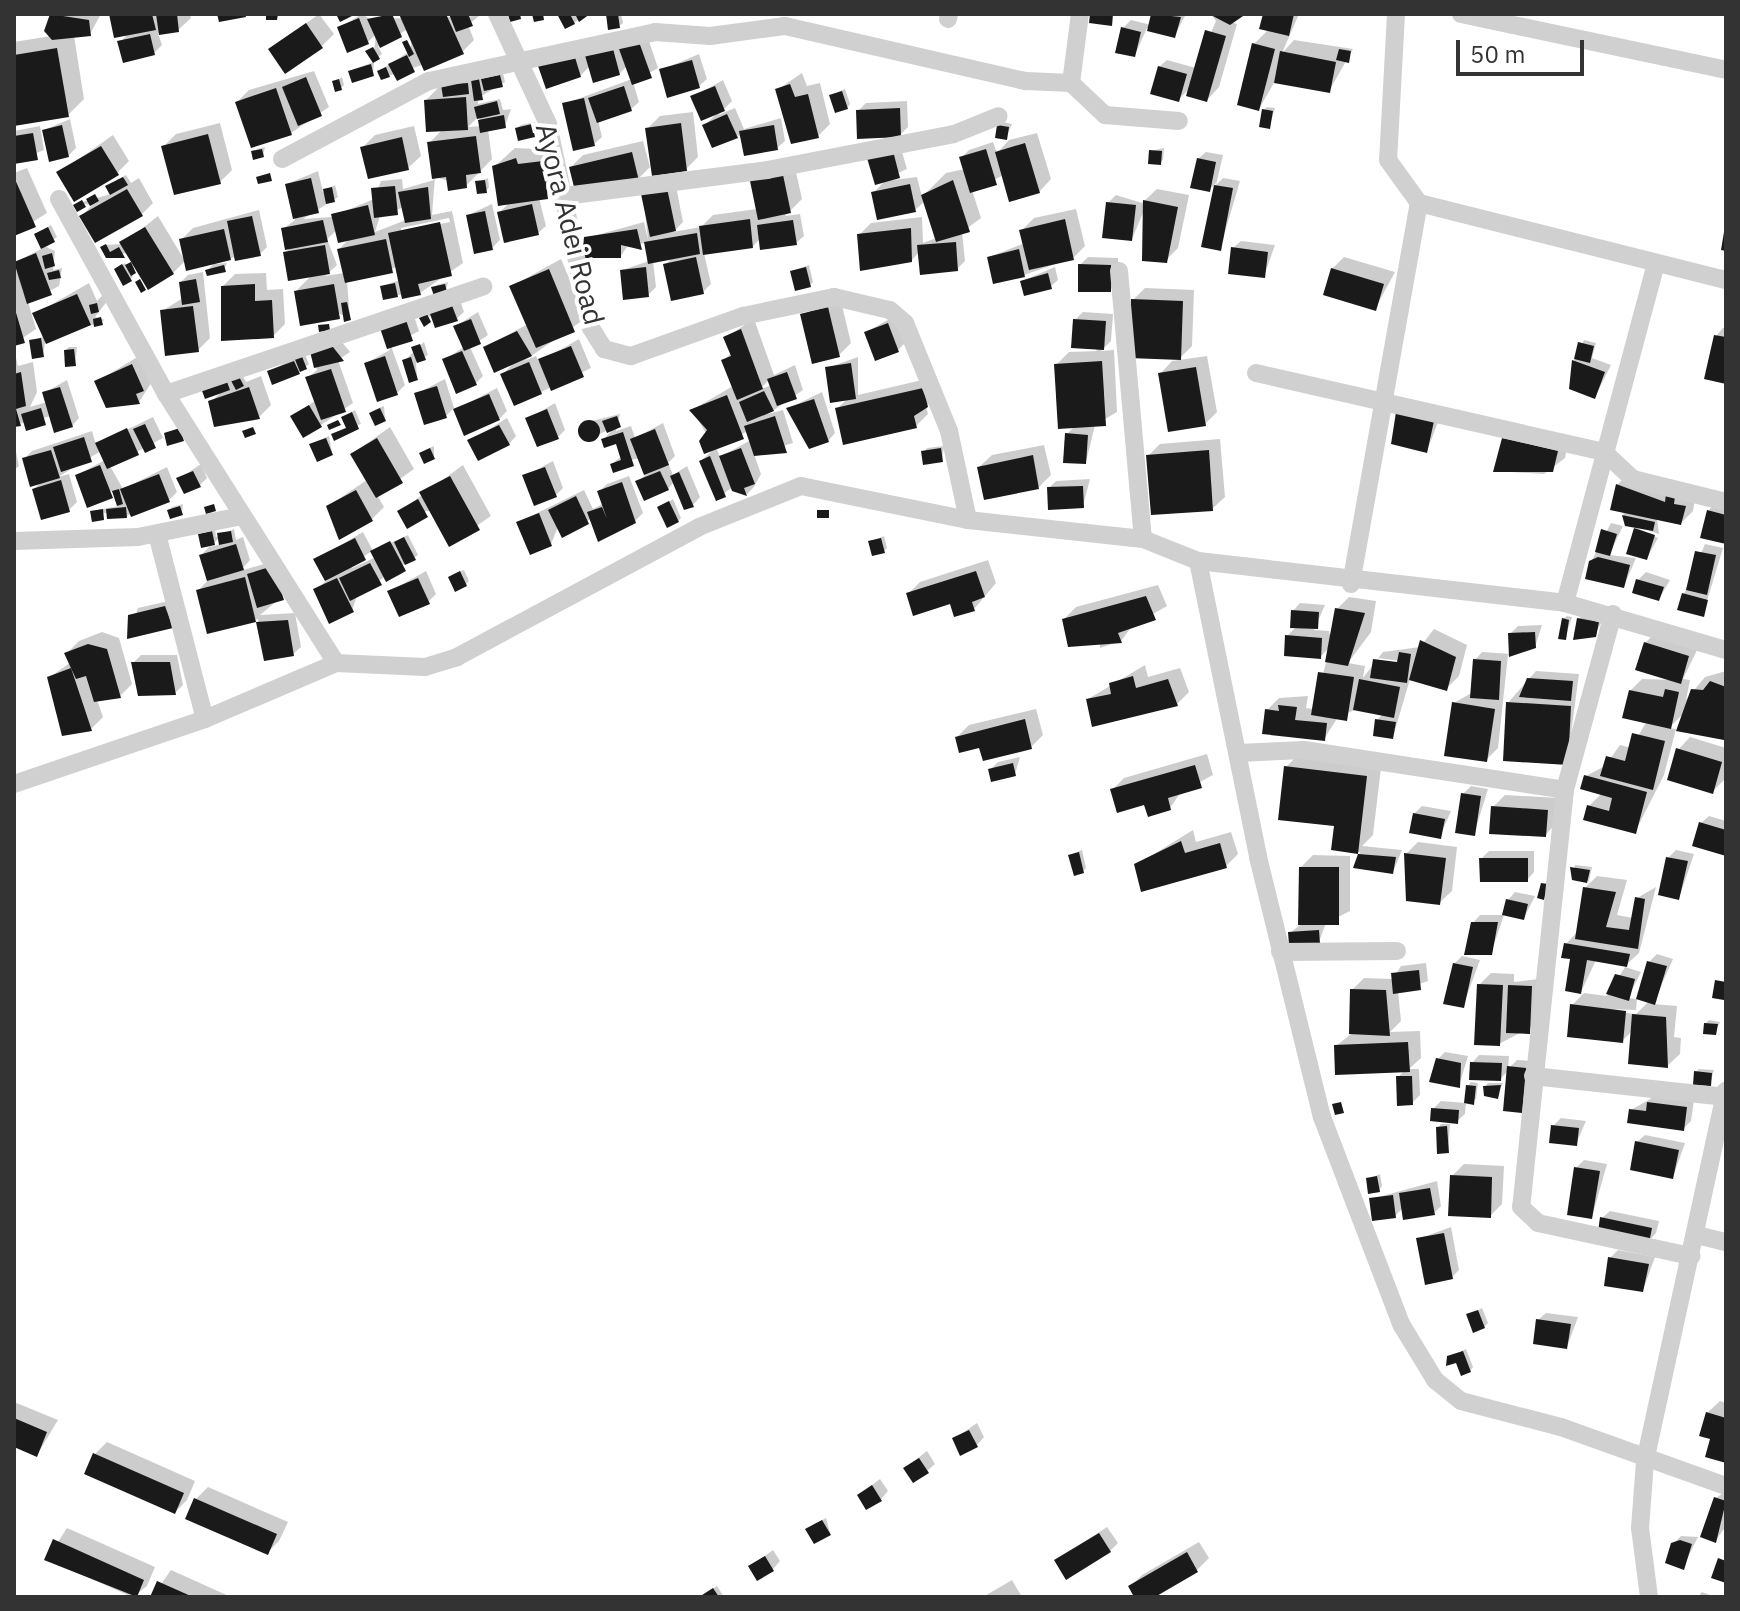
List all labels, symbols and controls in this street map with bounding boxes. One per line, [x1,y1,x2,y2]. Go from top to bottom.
scale bar [1460,24,1588,74]
text: 50 m [1470,38,1525,70]
street label: Ayora Adei Road [529,120,611,328]

